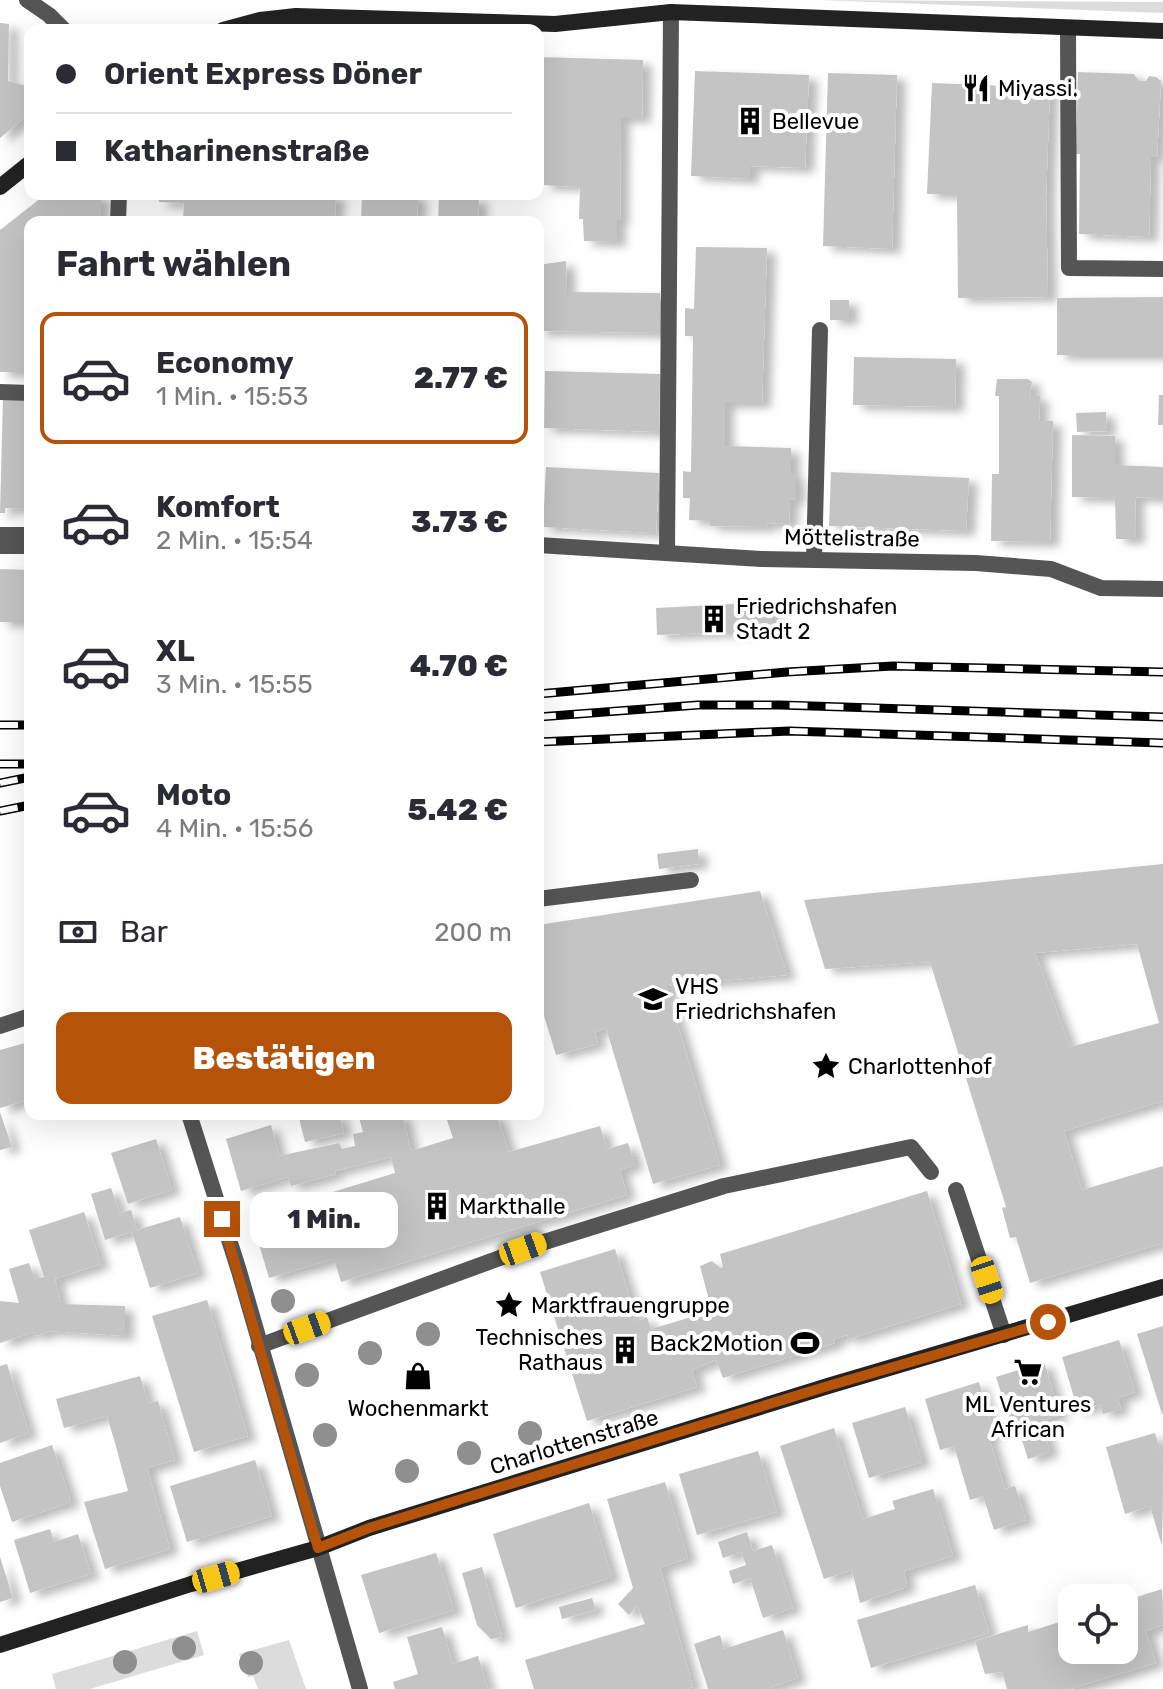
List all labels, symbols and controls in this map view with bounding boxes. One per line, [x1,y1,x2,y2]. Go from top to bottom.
text: Orient Express Döner [104,56,422,92]
restaurant icon: Miyassi. [961,73,991,103]
place label: Miyassi. [998,75,1078,102]
building icon: Bellevue [735,106,765,136]
place label: Bellevue [772,108,859,135]
text: Katharinenstraße [104,133,370,169]
text: Fahrt wählen [56,242,291,285]
icon: car [60,342,132,414]
text: Economy [156,345,294,381]
text: 2.77 € [414,360,508,396]
text: 1 Min. · 15:53 [156,381,308,412]
icon: car [60,486,132,558]
text: Komfort [156,489,280,525]
text: 3.73 € [411,504,508,540]
street label: Möttelistraße [784,523,920,553]
text: 2 Min. · 15:54 [156,525,313,556]
place label: Friedrichshafen Stadt 2 [736,593,897,645]
building icon: Friedrichshafen Stadt 2 [699,604,729,634]
icon: car [60,630,132,702]
text: XL [156,633,195,669]
text: 4.70 € [410,648,508,684]
text: 3 Min. · 15:55 [156,669,313,700]
icon: car [60,774,132,846]
text: Moto [156,777,231,813]
text: 5.42 € [408,792,508,828]
text: 4 Min. · 15:56 [156,813,313,844]
icon: cash [56,910,100,954]
text: Bar [120,914,168,950]
text: 200 m [434,917,512,948]
place label: VHS Friedrichshafen [675,973,836,1025]
school or university icon: VHS Friedrichshafen [638,984,668,1014]
button: Bestätigen [56,1012,512,1104]
place icon: Charlottenhof [811,1051,841,1081]
place label: Charlottenhof [848,1053,992,1080]
callout: 1 Min. [250,1191,398,1247]
building icon: Markthalle [422,1191,452,1221]
place label: Markthalle [459,1193,565,1220]
route end [204,1201,240,1237]
text: 1 Min. [287,1204,361,1235]
car [496,1230,550,1268]
car [968,1253,1006,1307]
place icon: Marktfrauengruppe [494,1290,524,1320]
place label: Marktfrauengruppe [531,1292,730,1319]
route start [1030,1304,1066,1340]
car [280,1309,334,1347]
place label: Technisches Rathaus [476,1324,603,1376]
sports icon: Back2Motion [790,1328,820,1358]
place label: Back2Motion [650,1330,783,1357]
building icon: Technisches Rathaus [610,1335,640,1365]
supermarket icon: ML Ventures African [1013,1357,1043,1387]
shop icon: Wochenmarkt [403,1361,433,1391]
place label: ML Ventures African [965,1391,1091,1443]
place label: Wochenmarkt [347,1395,489,1422]
street label: Charlottenstraße [487,1404,661,1480]
car [190,1559,242,1595]
map controls [1058,1584,1138,1664]
button: locate [1058,1584,1138,1664]

